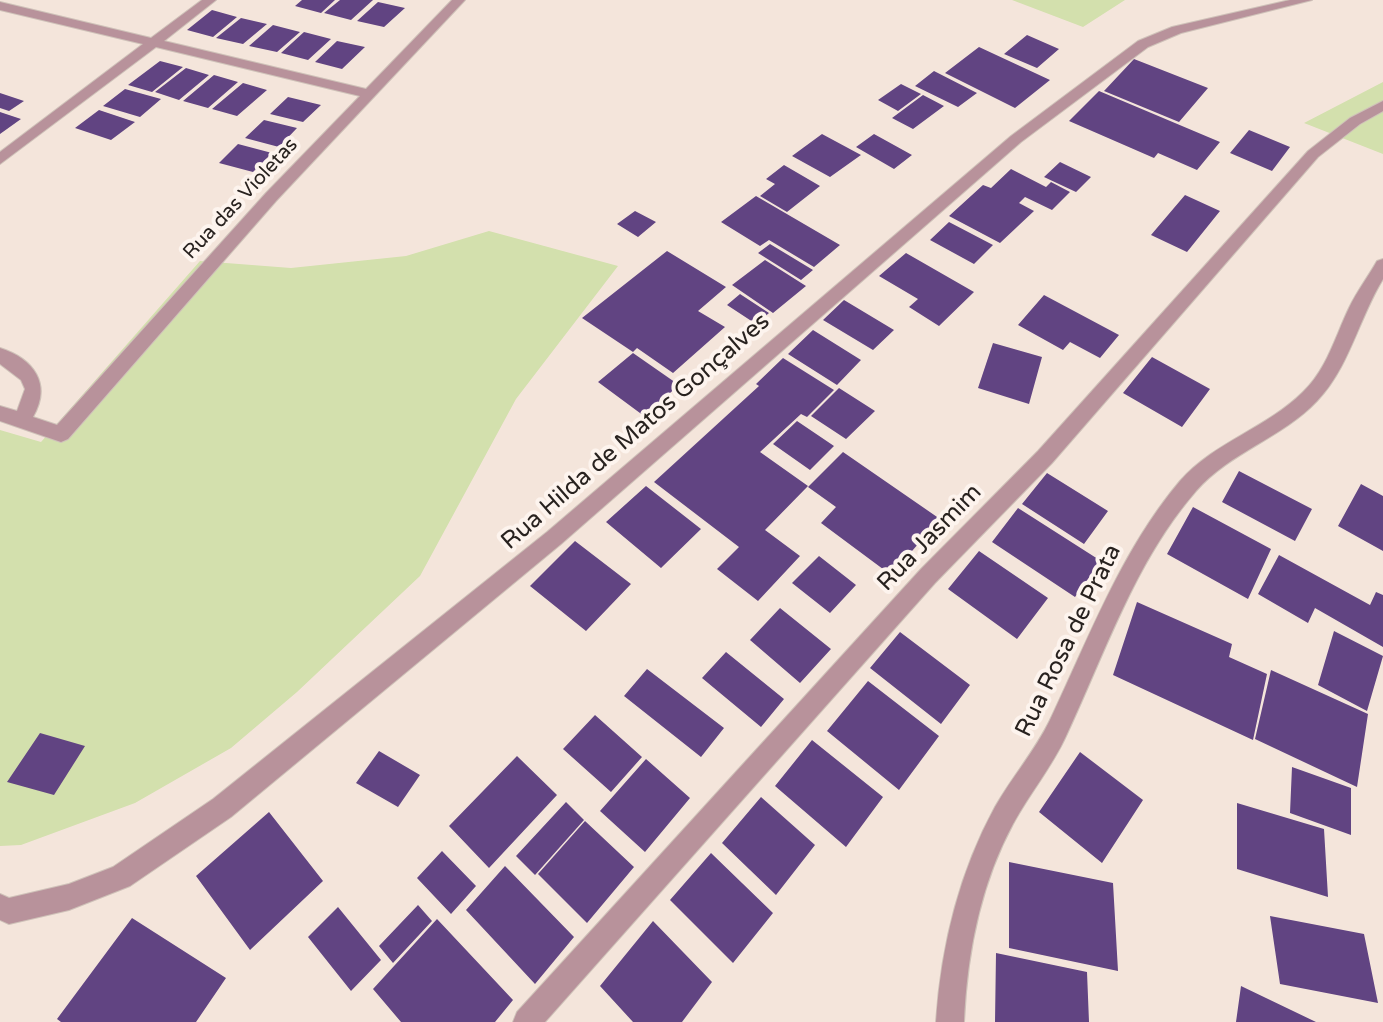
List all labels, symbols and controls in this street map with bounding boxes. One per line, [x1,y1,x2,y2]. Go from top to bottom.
street label: Rua das Violetas [179,133,303,265]
street label: Rua Hilda de Matos Gonçalves [496,308,776,556]
street label: Rua Jasmim [872,478,988,598]
street label: Rua Rosa de Prata [1010,540,1128,742]

